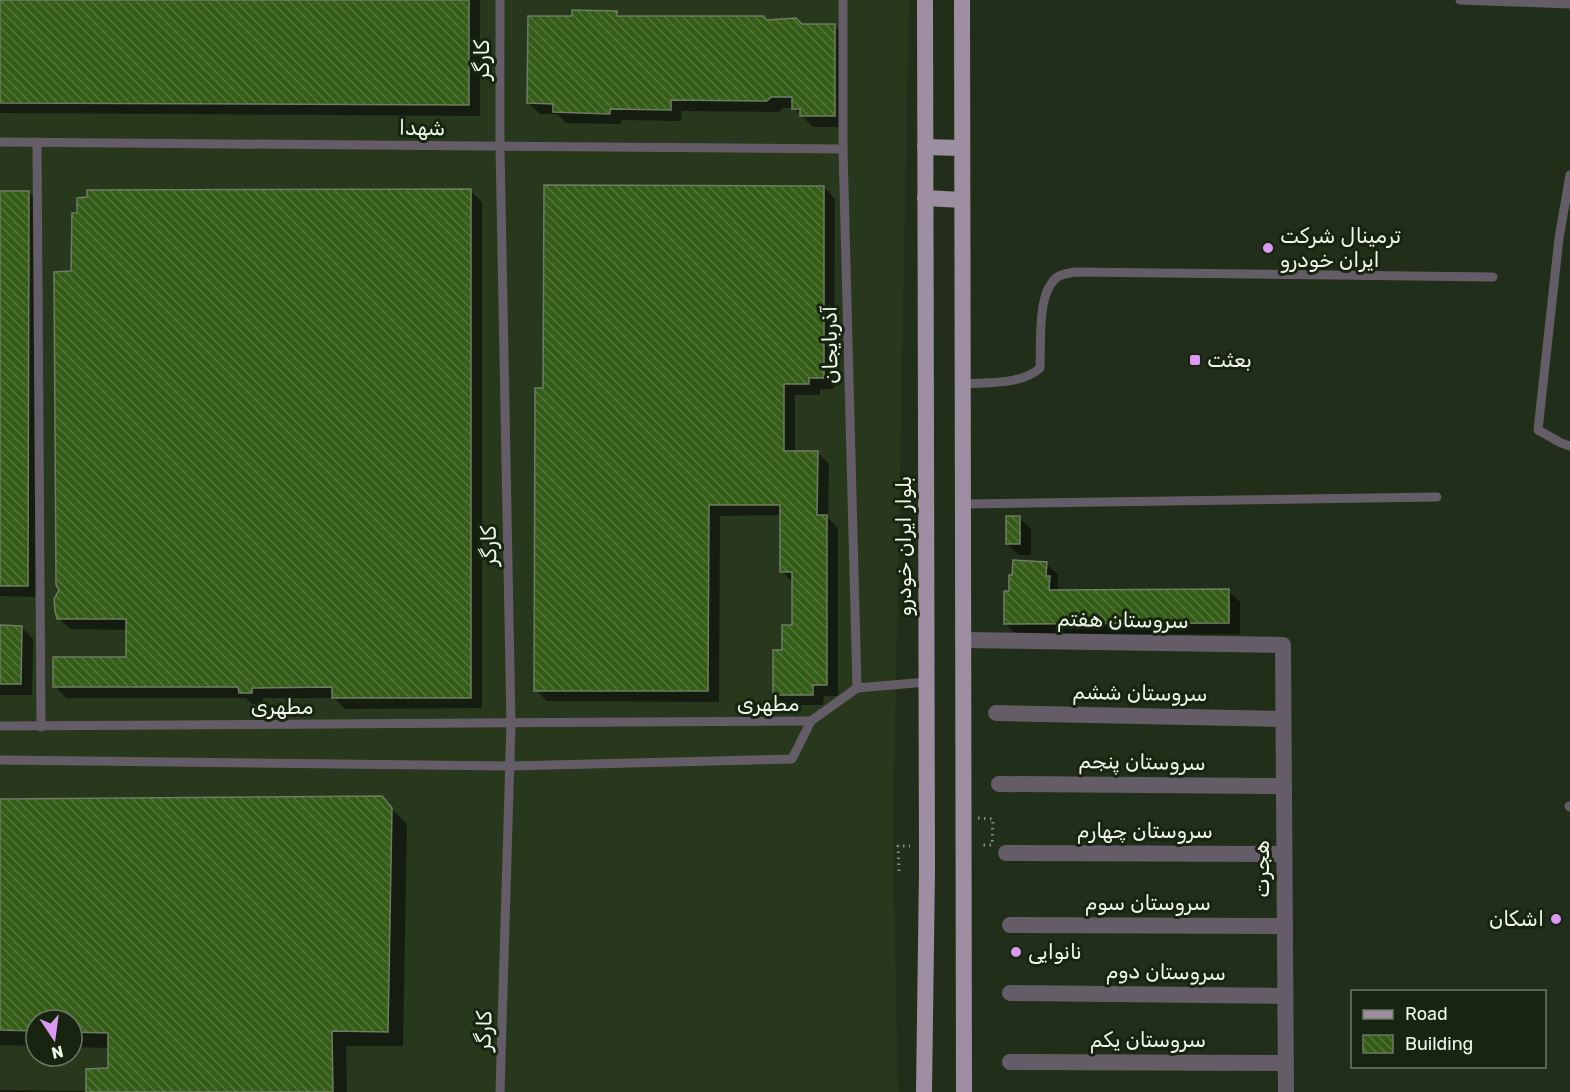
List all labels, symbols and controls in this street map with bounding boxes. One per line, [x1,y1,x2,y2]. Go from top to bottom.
street label: کارگر [469,39,494,82]
street label: شهدا [399,115,445,140]
place label: ترمینال شرکت ایران خودرو [1280,223,1401,273]
marker: ترمینال شرکت ایران خودرو [1261,241,1275,255]
street label: آذربایجان [816,306,843,384]
place label: بعثت [1207,347,1252,372]
marker: بعثت [1188,353,1202,367]
street label: بلوار ایران خودرو [891,476,917,616]
street label: کارگر [476,525,501,568]
street label: سروستان هفتم [1057,606,1189,635]
street label: سروستان ششم [1072,679,1208,708]
street label: مطهری [737,691,799,716]
street label: مطهری [251,694,313,719]
street label: سروستان پنجم [1078,748,1206,777]
street label: سروستان چهارم [1077,818,1213,844]
street label: هجرت [1249,840,1274,898]
street label: سروستان سوم [1085,890,1211,916]
place label: اشکان [1489,906,1544,931]
marker: اشکان [1549,912,1563,926]
place label: نانوایی [1028,939,1082,964]
marker: نانوایی [1009,945,1023,959]
street label: سروستان دوم [1106,958,1226,986]
legend [1351,990,1546,1068]
text: Road [1405,1003,1448,1025]
north arrow [24,1008,84,1068]
street label: کارگر [470,1010,497,1054]
street label: سروستان یکم [1090,1027,1206,1054]
text: Building [1405,1033,1473,1055]
text: N [50,1042,65,1063]

